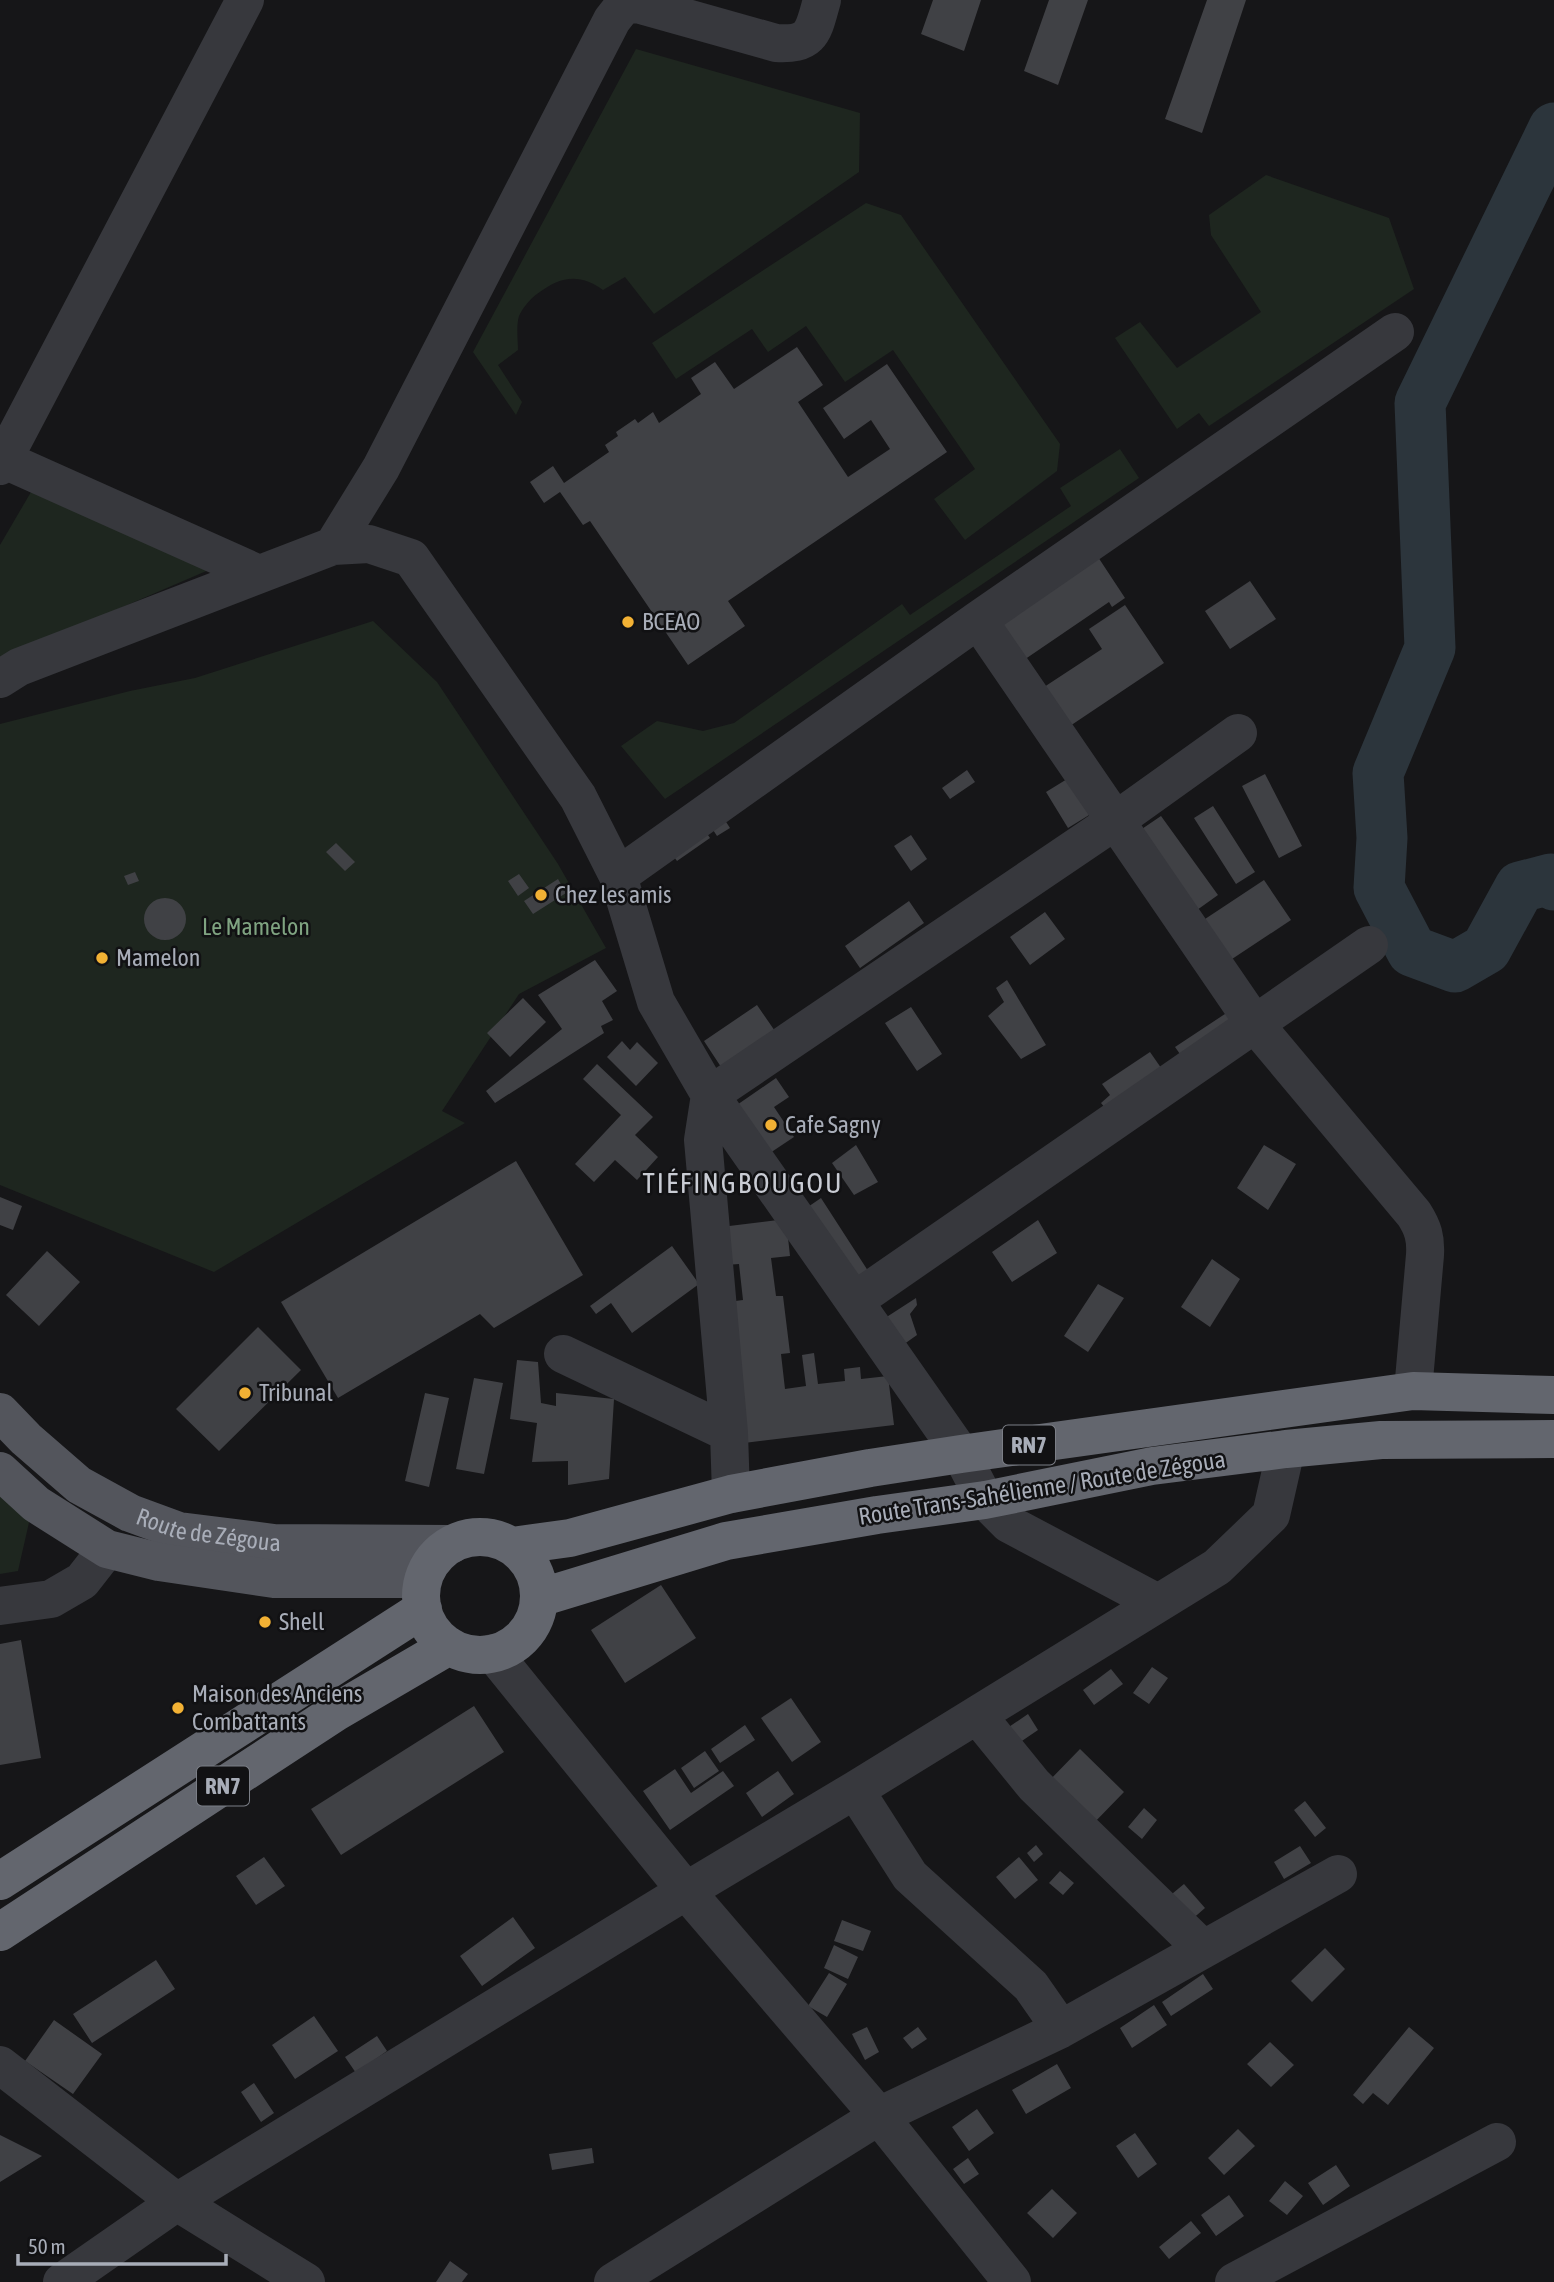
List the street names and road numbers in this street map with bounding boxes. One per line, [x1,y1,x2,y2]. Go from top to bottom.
road number: RN7 [1003,1426,1055,1464]
street label: Route Trans-Sahélienne / Route de Zégoua [857,1445,1227,1530]
street label: Route de Zégoua [133,1503,281,1556]
road number: RN7 [197,1766,249,1806]

